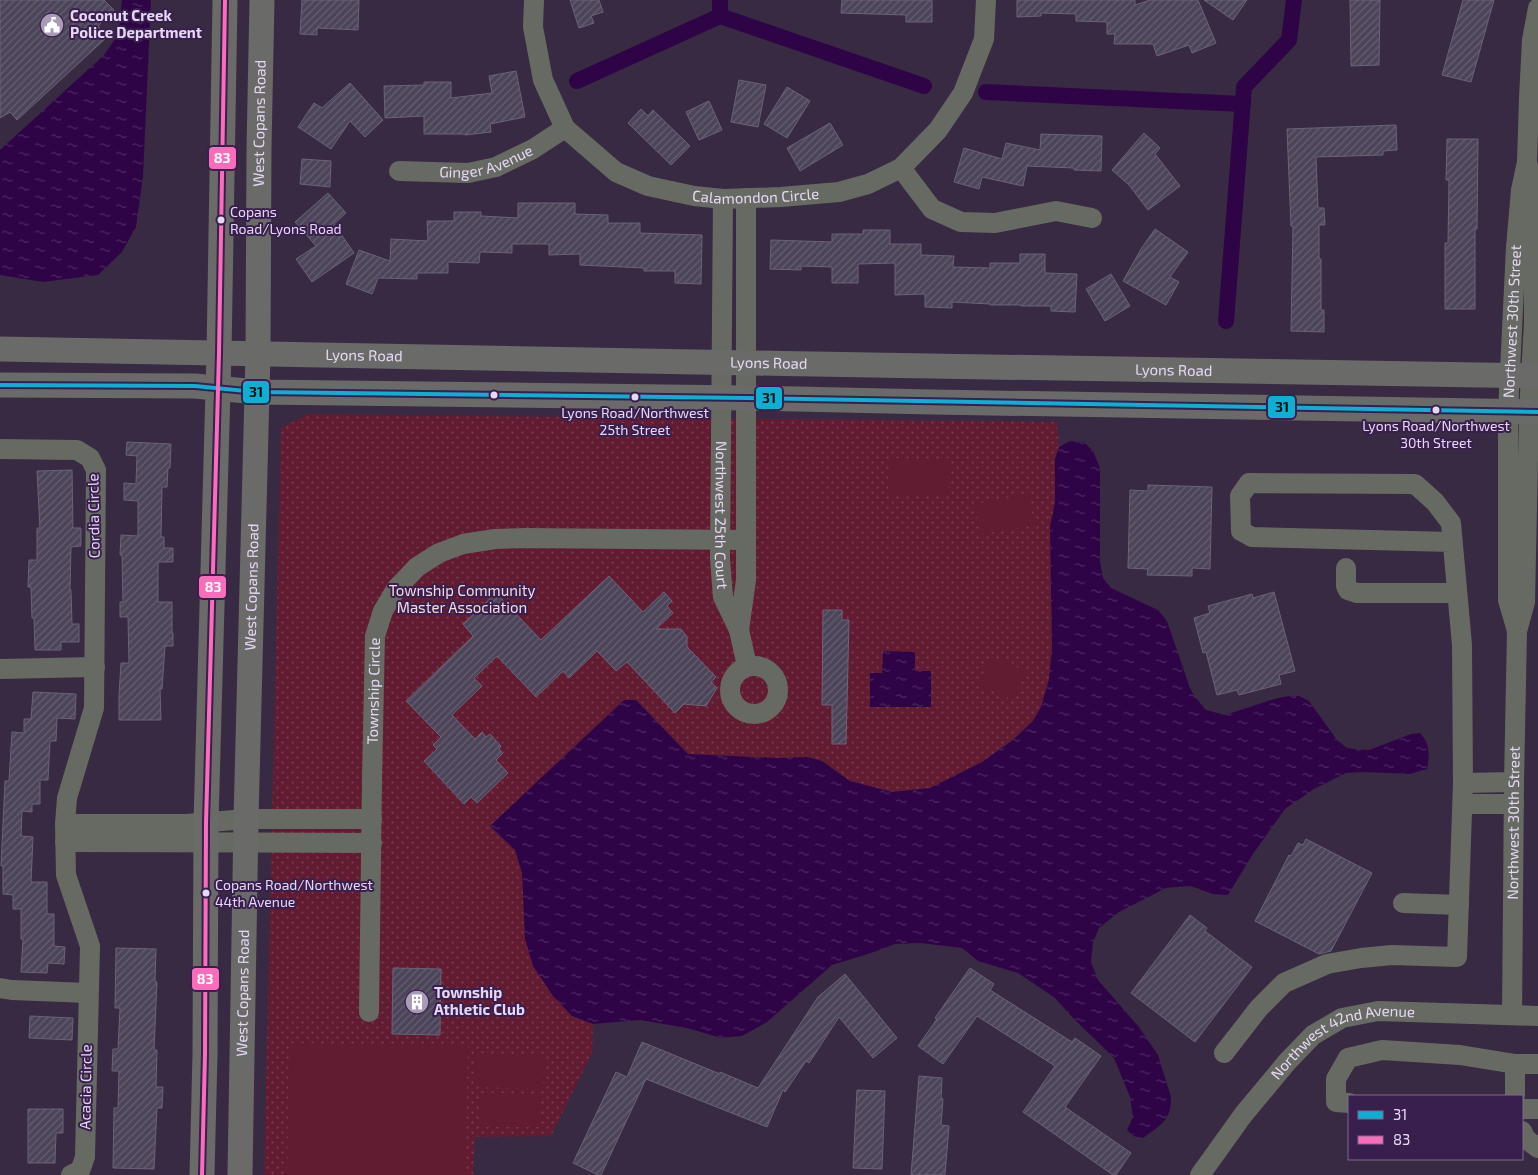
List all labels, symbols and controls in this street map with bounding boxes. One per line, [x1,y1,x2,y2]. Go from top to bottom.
place label: Coconut Creek Police Department [70,6,202,41]
public building icon: Coconut Creek Police Department [39,12,65,38]
street label: West Copans Road [249,59,269,187]
street label: Ginger Avenue [439,141,535,181]
line badge: 83 [208,146,237,170]
text: 83 [214,149,230,166]
street label: Calamondon Circle [692,184,820,207]
place label: Copans Road/Lyons Road [230,203,342,237]
marker: Copans Road/Lyons Road [216,215,226,225]
street label: Northwest 30th Street [1499,244,1524,398]
street label: Lyons Road [325,345,403,364]
street label: Lyons Road [730,353,808,372]
street label: Lyons Road [1135,360,1213,379]
line badge: 31 [242,380,270,404]
text: 31 [249,383,263,400]
line badge: 31 [755,386,783,410]
text: 31 [762,389,776,406]
unlabelled marker [489,390,499,400]
marker: Lyons Road/Northwest 25th Street [630,392,640,402]
line badge: 31 [1267,395,1296,419]
text: 31 [1275,398,1289,415]
place label: Lyons Road/Northwest 25th Street [561,404,709,438]
marker: Lyons Road/Northwest 30th Street [1431,405,1441,415]
place label: Lyons Road/Northwest 30th Street [1362,417,1510,451]
street label: Northwest 25th Court [712,441,732,590]
street label: Cordia Circle [83,473,103,559]
street label: West Copans Road [240,523,262,651]
line badge: 83 [198,575,227,599]
text: 83 [205,578,221,595]
park label: Township Community Master Association [389,581,535,616]
street label: Township Circle [363,637,383,745]
street label: Northwest 30th Street [1503,746,1523,900]
place label: Copans Road/Northwest 44th Avenue [215,876,373,910]
marker: Copans Road/Northwest 44th Avenue [201,888,211,898]
street label: West Copans Road [232,929,252,1057]
line badge: 83 [191,967,220,991]
text: 83 [197,970,213,987]
place label: Township Athletic Club [434,983,525,1018]
building icon: Township Athletic Club [404,989,430,1015]
street label: Northwest 42nd Avenue [1266,1000,1415,1083]
street label: Acacia Circle [75,1044,95,1130]
legend [1348,1095,1523,1160]
text: 31 [1393,1105,1407,1123]
text: 83 [1393,1130,1410,1148]

